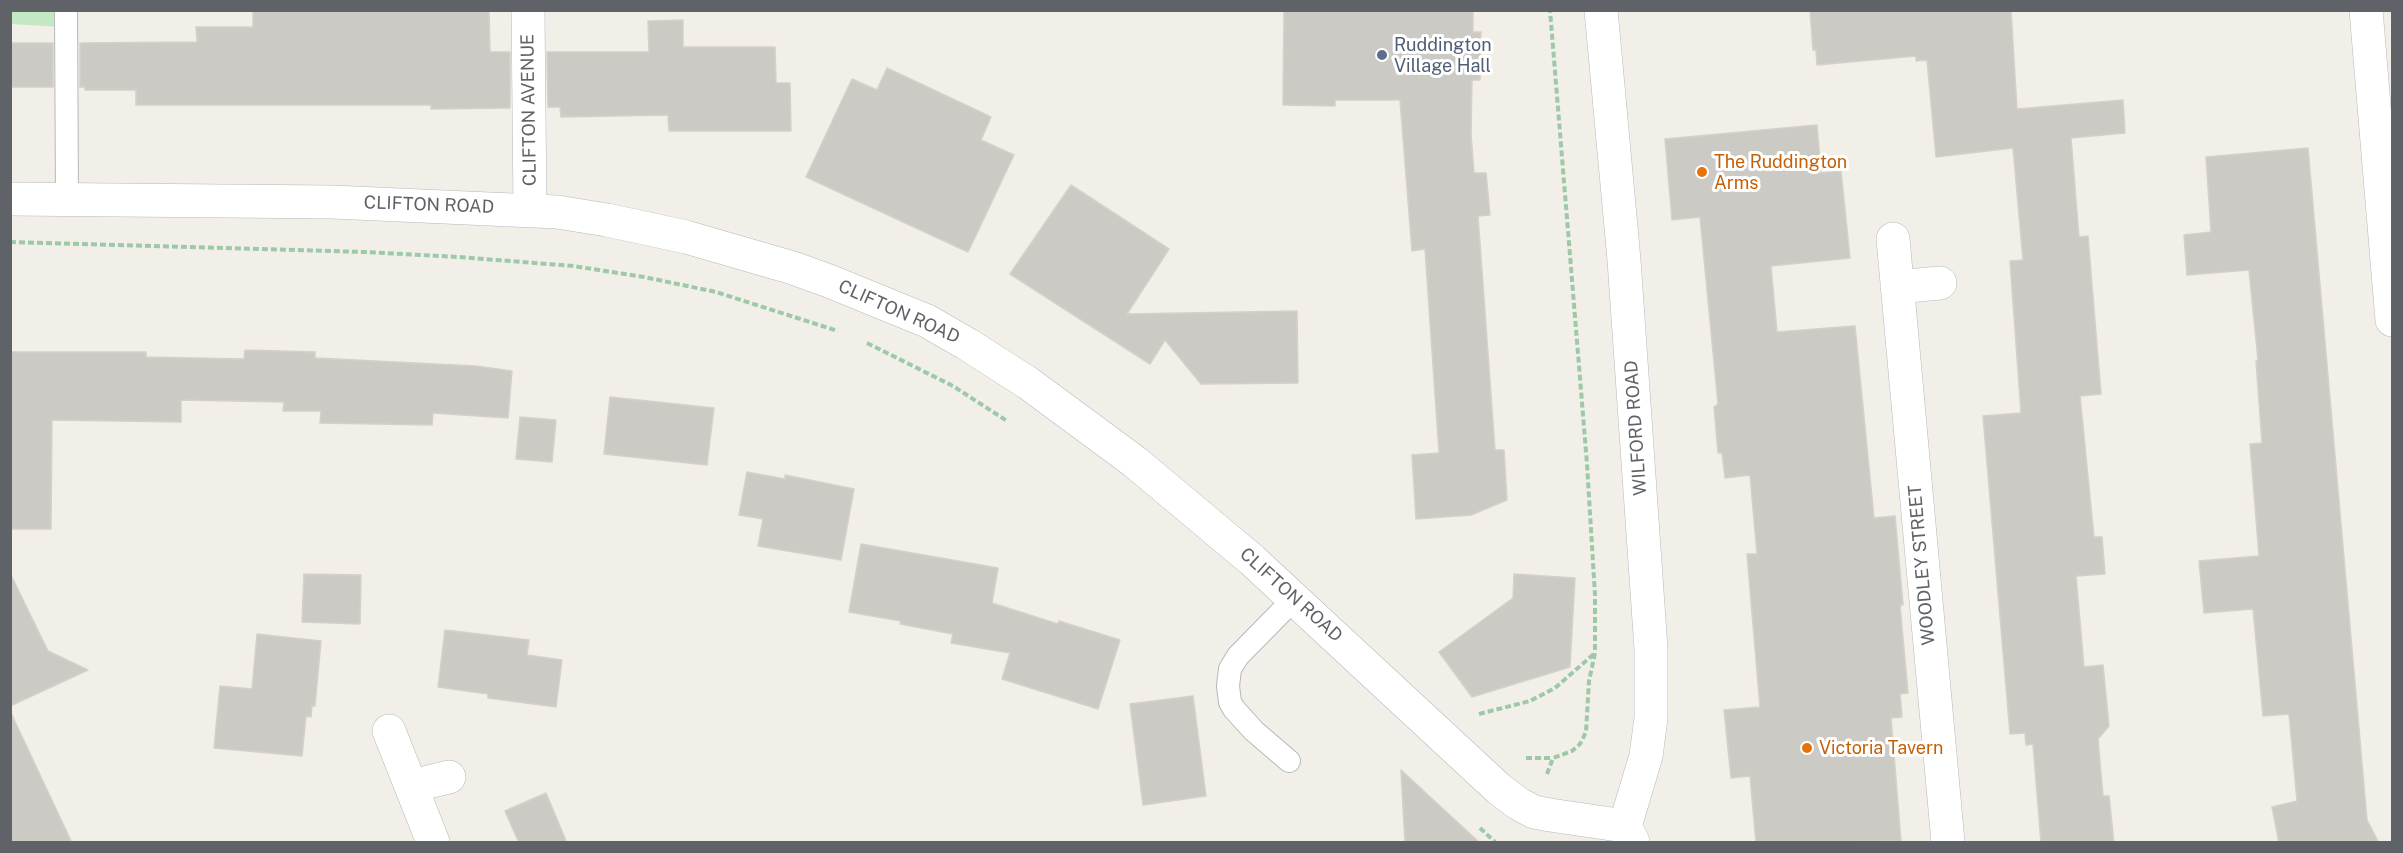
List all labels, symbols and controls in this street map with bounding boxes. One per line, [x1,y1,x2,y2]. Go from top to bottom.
street label: CLIFTON AVENUE [517,34,541,186]
place label: Ruddington Village Hall [1394,34,1492,76]
marker: Ruddington Village Hall [1375,48,1389,62]
place label: The Ruddington Arms [1714,151,1847,194]
marker: The Ruddington Arms [1695,165,1709,179]
street label: CLIFTON ROAD [363,192,495,218]
street label: CLIFTON ROAD [835,276,963,348]
street label: WILFORD ROAD [1621,360,1651,496]
street label: WOODLEY STREET [1904,484,1940,646]
street label: CLIFTON ROAD [1235,543,1347,647]
place label: Victoria Tavern [1819,737,1943,759]
marker: Victoria Tavern [1800,741,1814,755]

